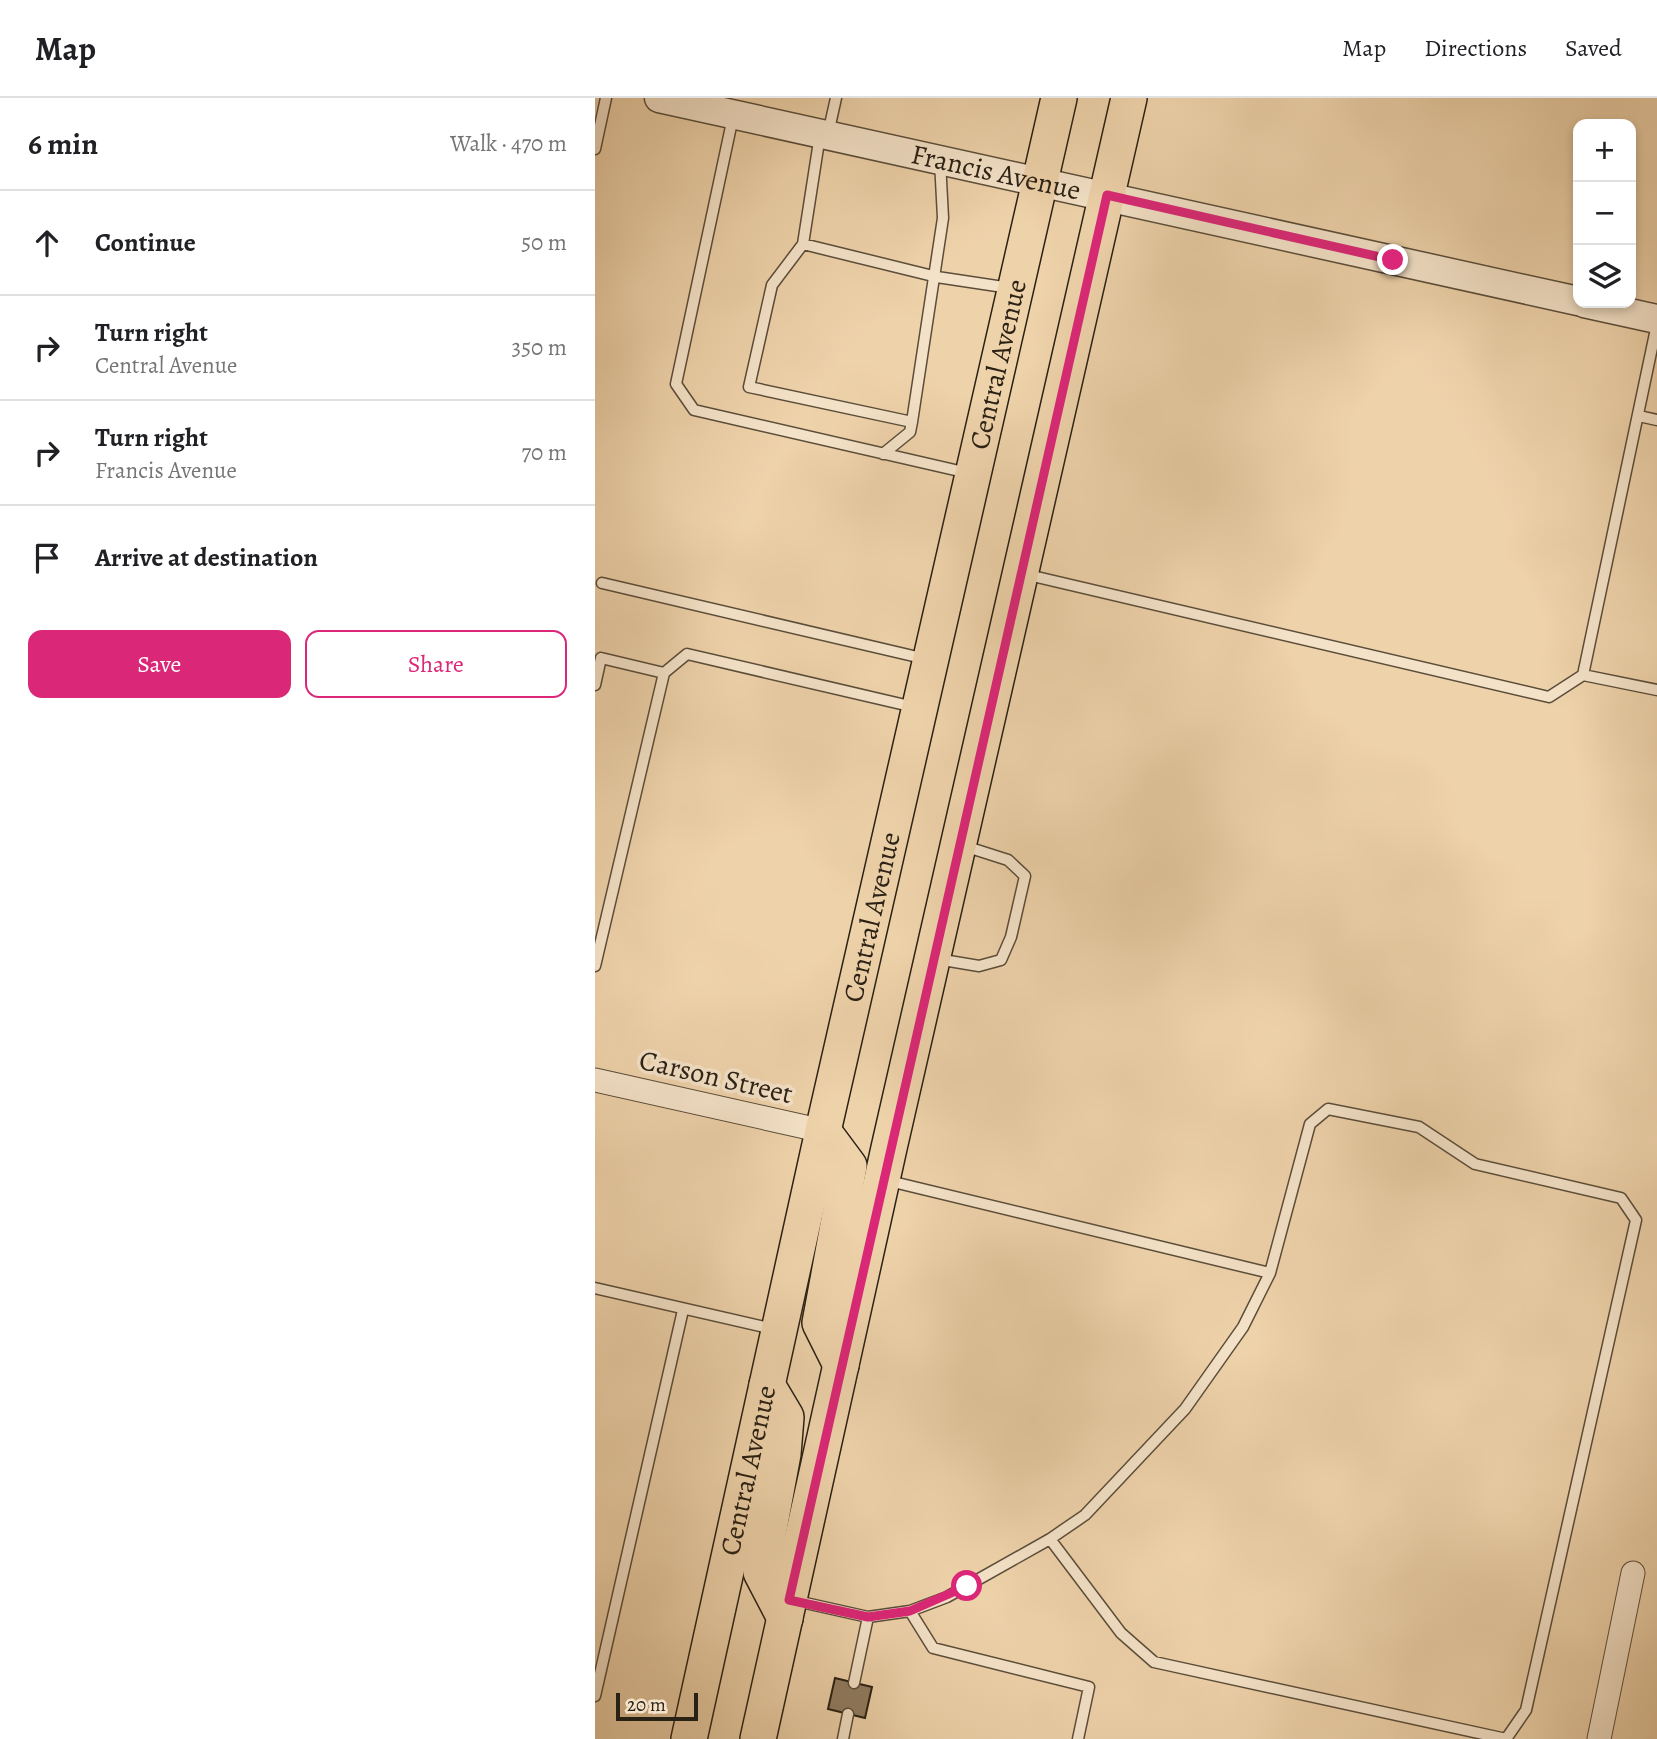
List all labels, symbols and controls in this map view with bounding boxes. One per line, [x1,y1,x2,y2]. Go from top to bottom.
text: Map [35,26,96,71]
text: Map [1342,32,1386,64]
text: Directions [1424,32,1527,64]
text: Saved [1565,32,1622,64]
map controls [1573,119,1636,308]
button: + [1573,119,1636,182]
text: 6 min [28,124,98,164]
text: Walk · 470 m [450,128,567,159]
street label: Francis Avenue [907,135,1084,210]
button: − [1573,182,1636,245]
icon: ahead [28,224,66,262]
text: Continue [95,225,196,260]
text: 50 m [521,227,567,258]
route end [1377,244,1408,275]
button: layers [1573,245,1636,308]
street label: Central Avenue [960,276,1036,453]
text: Turn right [95,315,208,350]
icon: right [28,329,66,367]
text: 350 m [512,332,567,363]
text: Central Avenue [95,350,237,381]
text: Turn right [95,420,208,455]
icon: right [28,434,66,472]
text: 70 m [521,437,567,468]
text: Francis Avenue [95,455,237,486]
icon: arrive [28,539,66,577]
text: Arrive at destination [95,540,318,575]
button: Save [28,630,291,698]
button: Share [305,630,567,698]
street label: Central Avenue [834,828,910,1006]
street label: Carson Street [636,1041,796,1113]
street label: Central Avenue [711,1382,785,1559]
route start [951,1570,982,1601]
scale bar [616,1690,698,1722]
text: 20 m [627,1692,666,1718]

